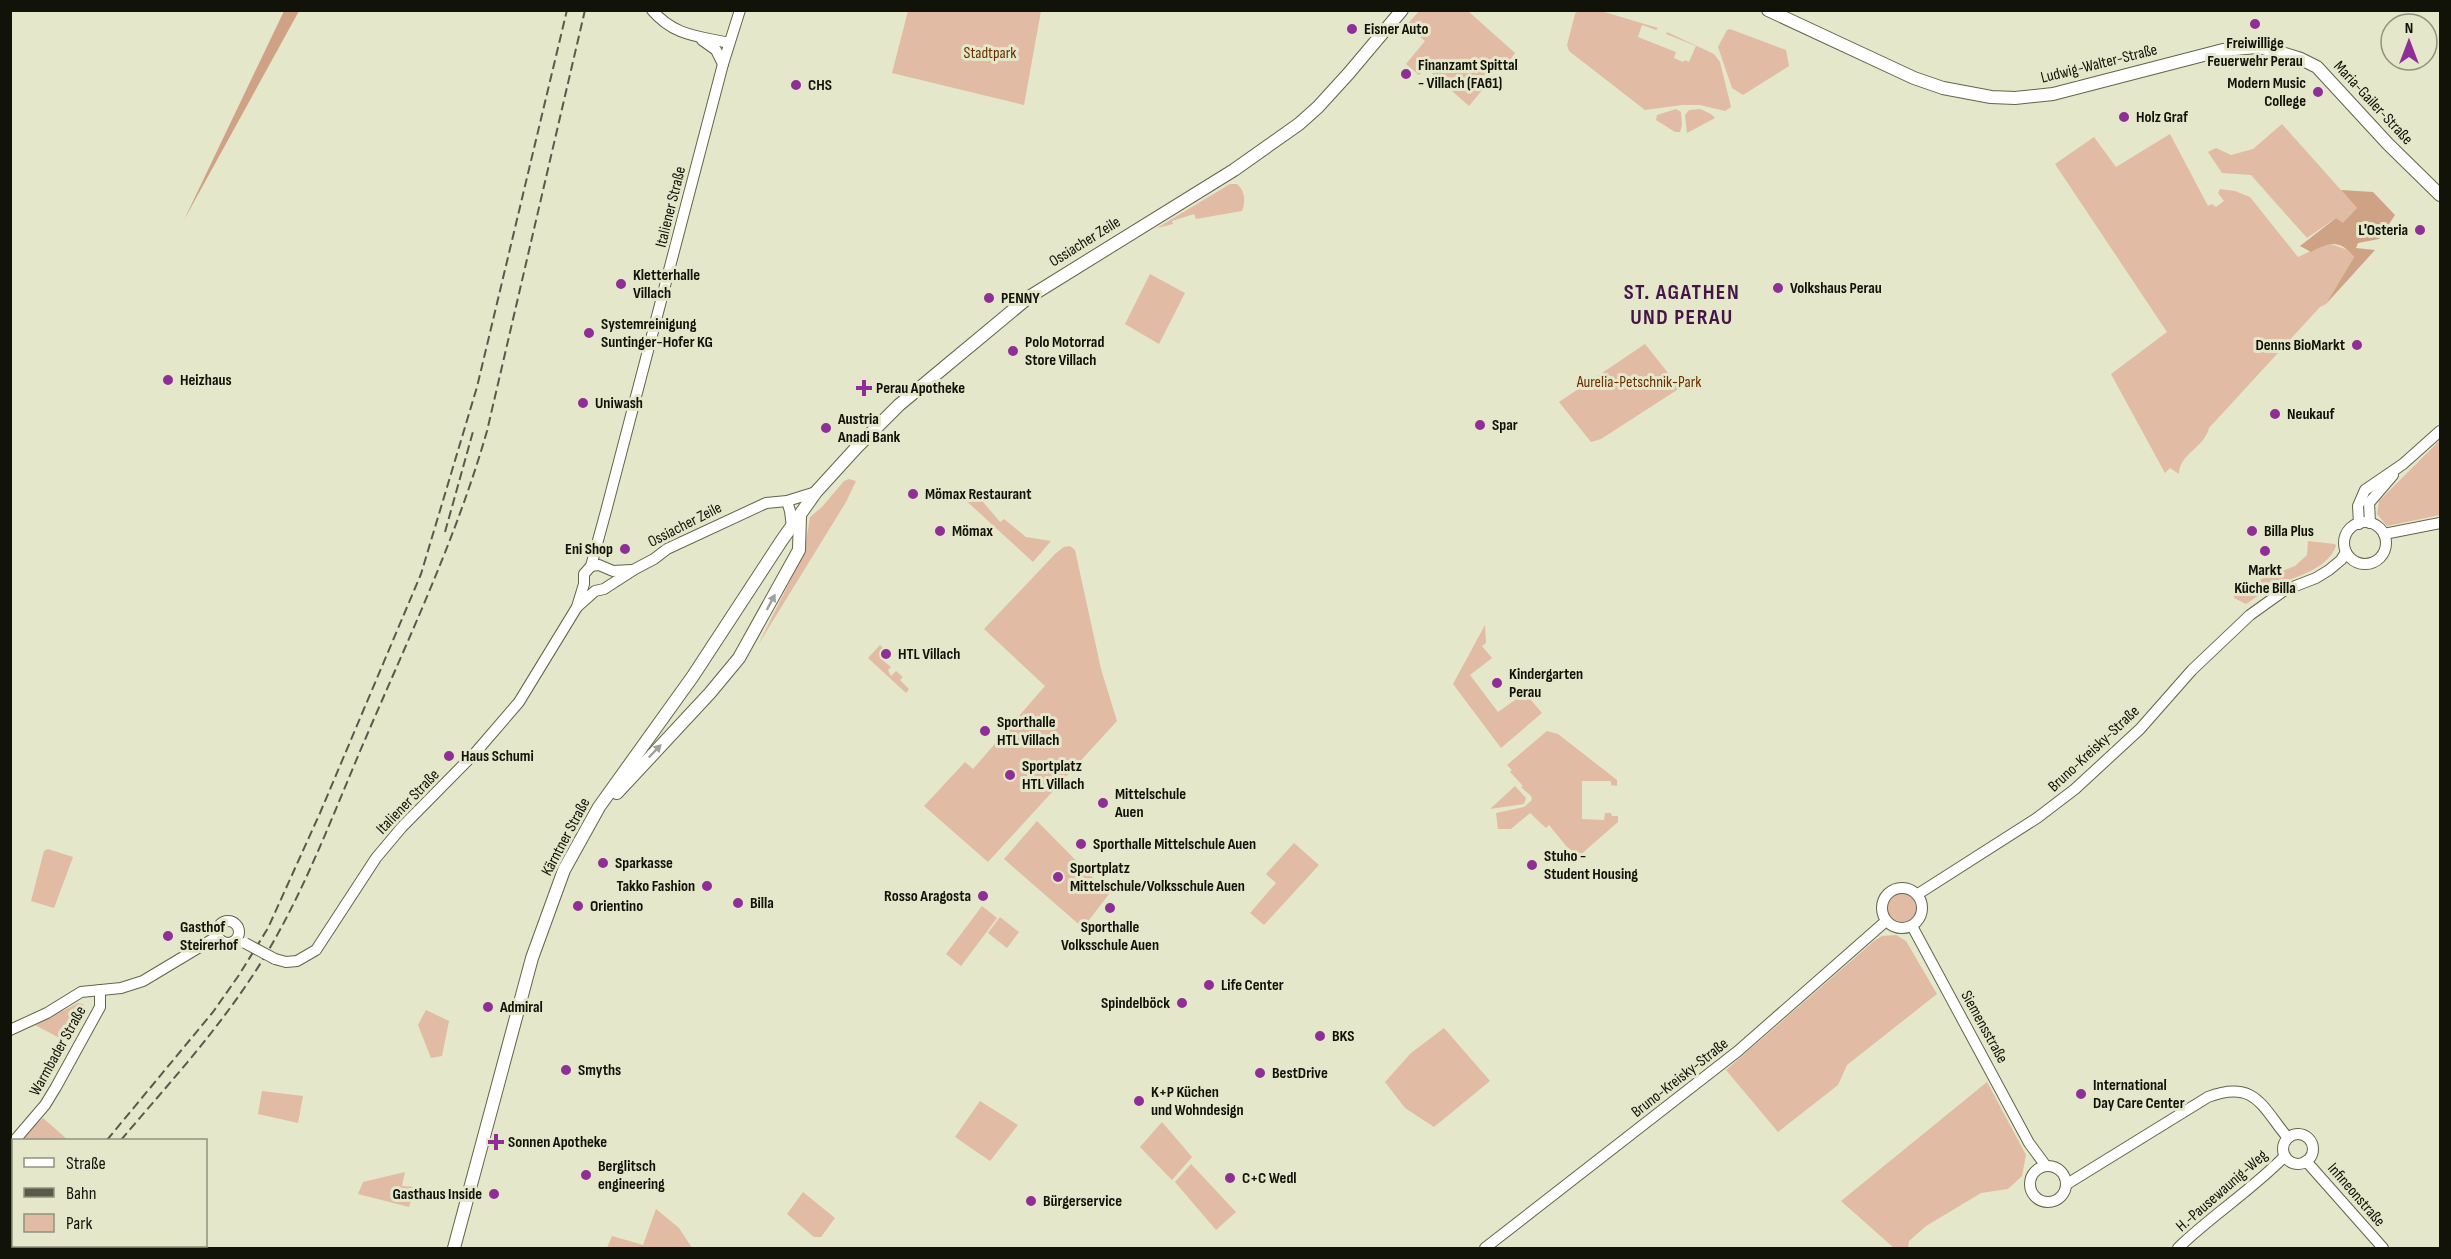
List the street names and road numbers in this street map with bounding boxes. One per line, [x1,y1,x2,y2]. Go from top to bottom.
street label: Ludwig-Walter-Straße [2039,40,2159,88]
street label: Maria-Gailer-Straße [2329,57,2417,149]
street label: Italiener Straße [652,165,690,249]
street label: Ossiacher Zeile [1046,213,1124,271]
street label: Ossiacher Zeile [645,498,725,552]
street label: Bruno-Kreisky-Straße [2044,702,2144,796]
street label: Italiener Straße [372,766,444,838]
street label: Kärntner Straße [538,795,594,879]
street label: Siemensstraße [1956,988,2012,1066]
street label: Warmbader Straße [26,1003,90,1099]
street label: Bruno-Kreisky-Straße [1628,1034,1732,1122]
street label: H.-Pausewaunig-Weg [2172,1146,2272,1236]
street label: Infineonstraße [2323,1159,2389,1231]

